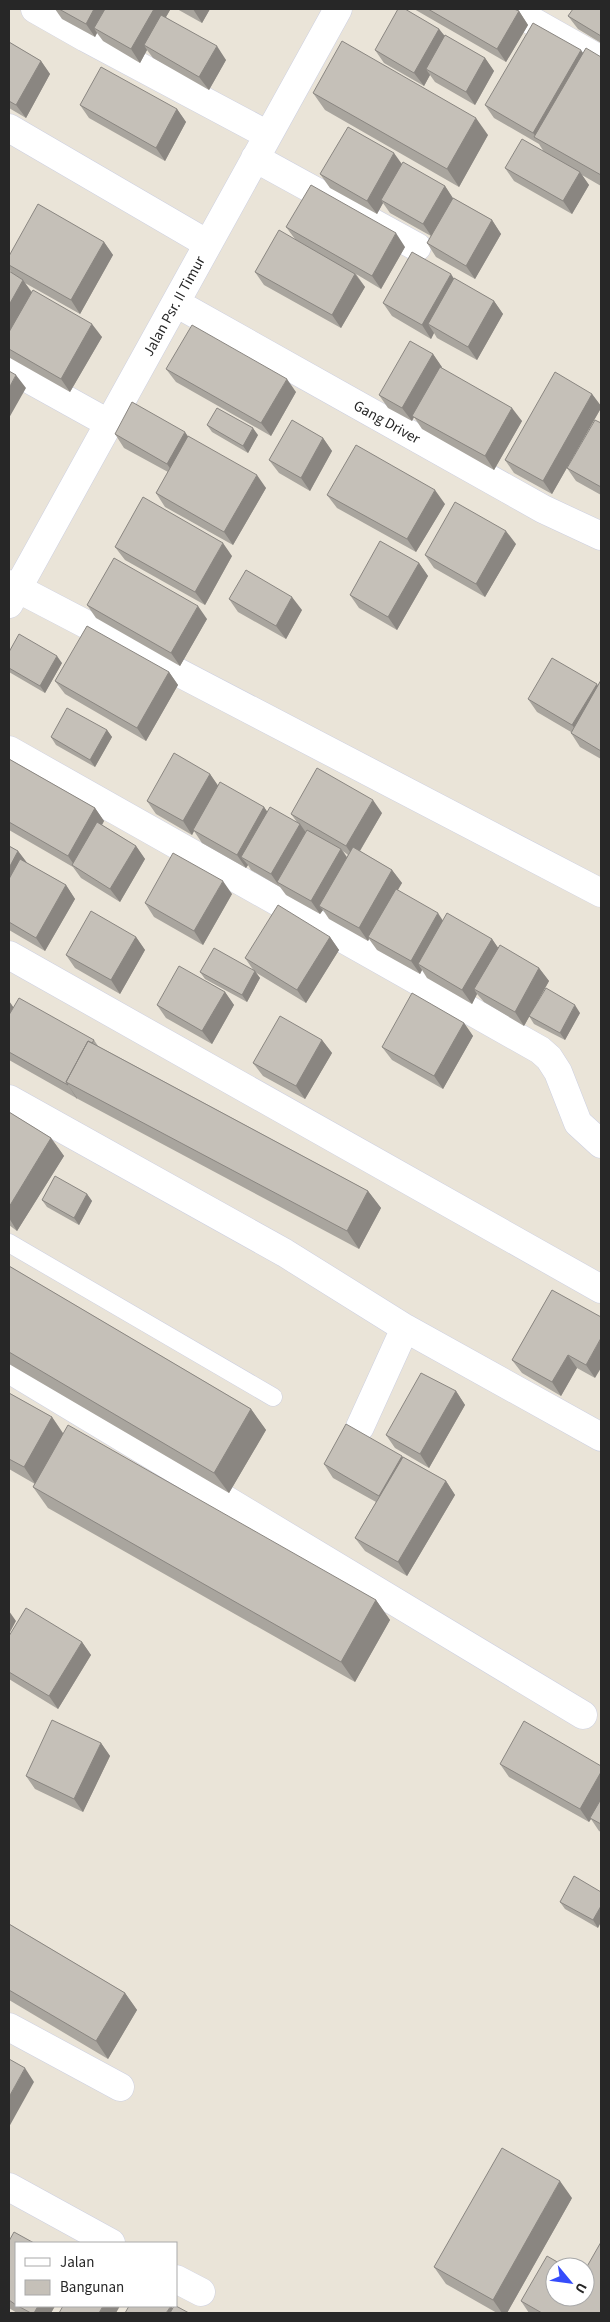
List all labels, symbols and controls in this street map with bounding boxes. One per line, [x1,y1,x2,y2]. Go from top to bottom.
street label: Jalan Psr. II Timur [138,252,211,360]
street label: Gang Driver [350,395,425,450]
legend [15,2242,178,2307]
text: Jalan [60,2252,94,2273]
north arrow [545,2257,595,2307]
text: Bangunan [60,2277,124,2298]
text: U [569,2279,591,2297]

